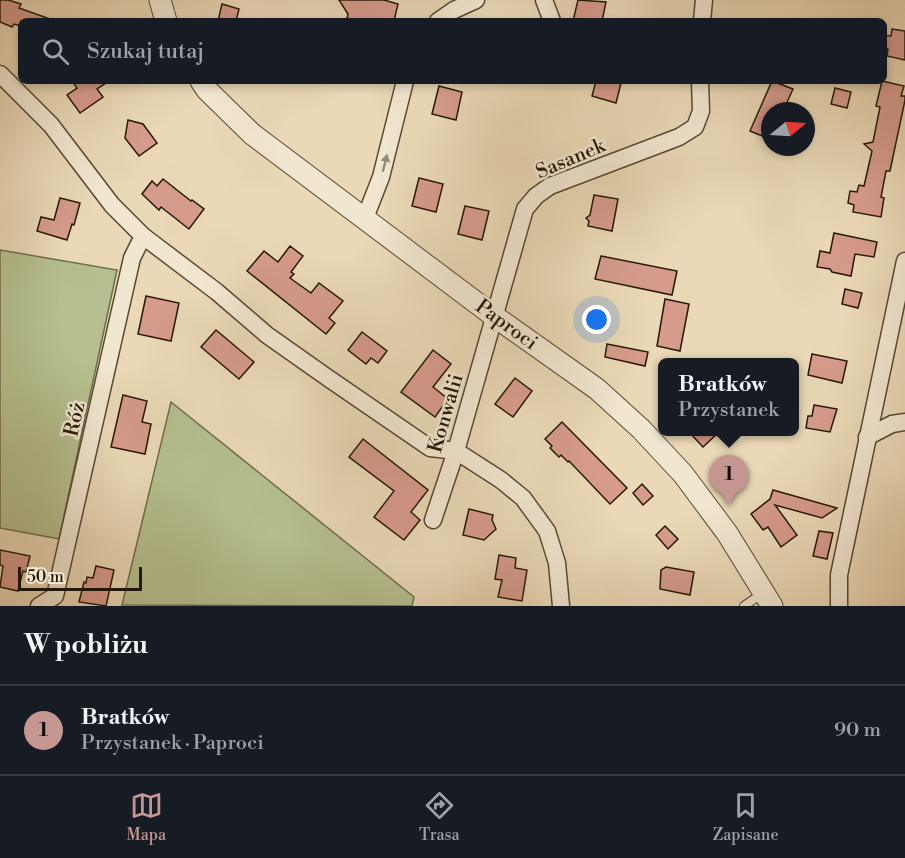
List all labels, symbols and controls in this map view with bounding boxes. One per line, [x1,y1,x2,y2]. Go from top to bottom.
search box [18,18,887,84]
icon: search [39,35,72,68]
text: Szukaj tutaj [87,38,204,65]
north arrow [761,102,815,156]
street label: Sasanek [532,133,610,185]
one-way arrow [380,154,390,172]
street label: Paproci [470,294,542,356]
your location [582,305,611,334]
popup [658,358,799,436]
street label: Konwalii [423,371,470,456]
text: Bratków [678,371,767,398]
text: Przystanek [678,398,779,423]
street label: Róż [59,400,92,439]
pin: 1 [710,456,748,505]
scale bar [18,564,142,592]
text: 50 m [27,567,64,587]
text: W pobliżu [24,629,148,661]
text: Bratków [81,704,169,731]
text: 1 [39,718,48,743]
text: 90 m [834,718,881,743]
text: Przystanek · Paproci [81,731,264,756]
tab: Mapa [127,789,166,845]
tab: Trasa [419,789,460,845]
tab: Zapisane [713,789,778,845]

